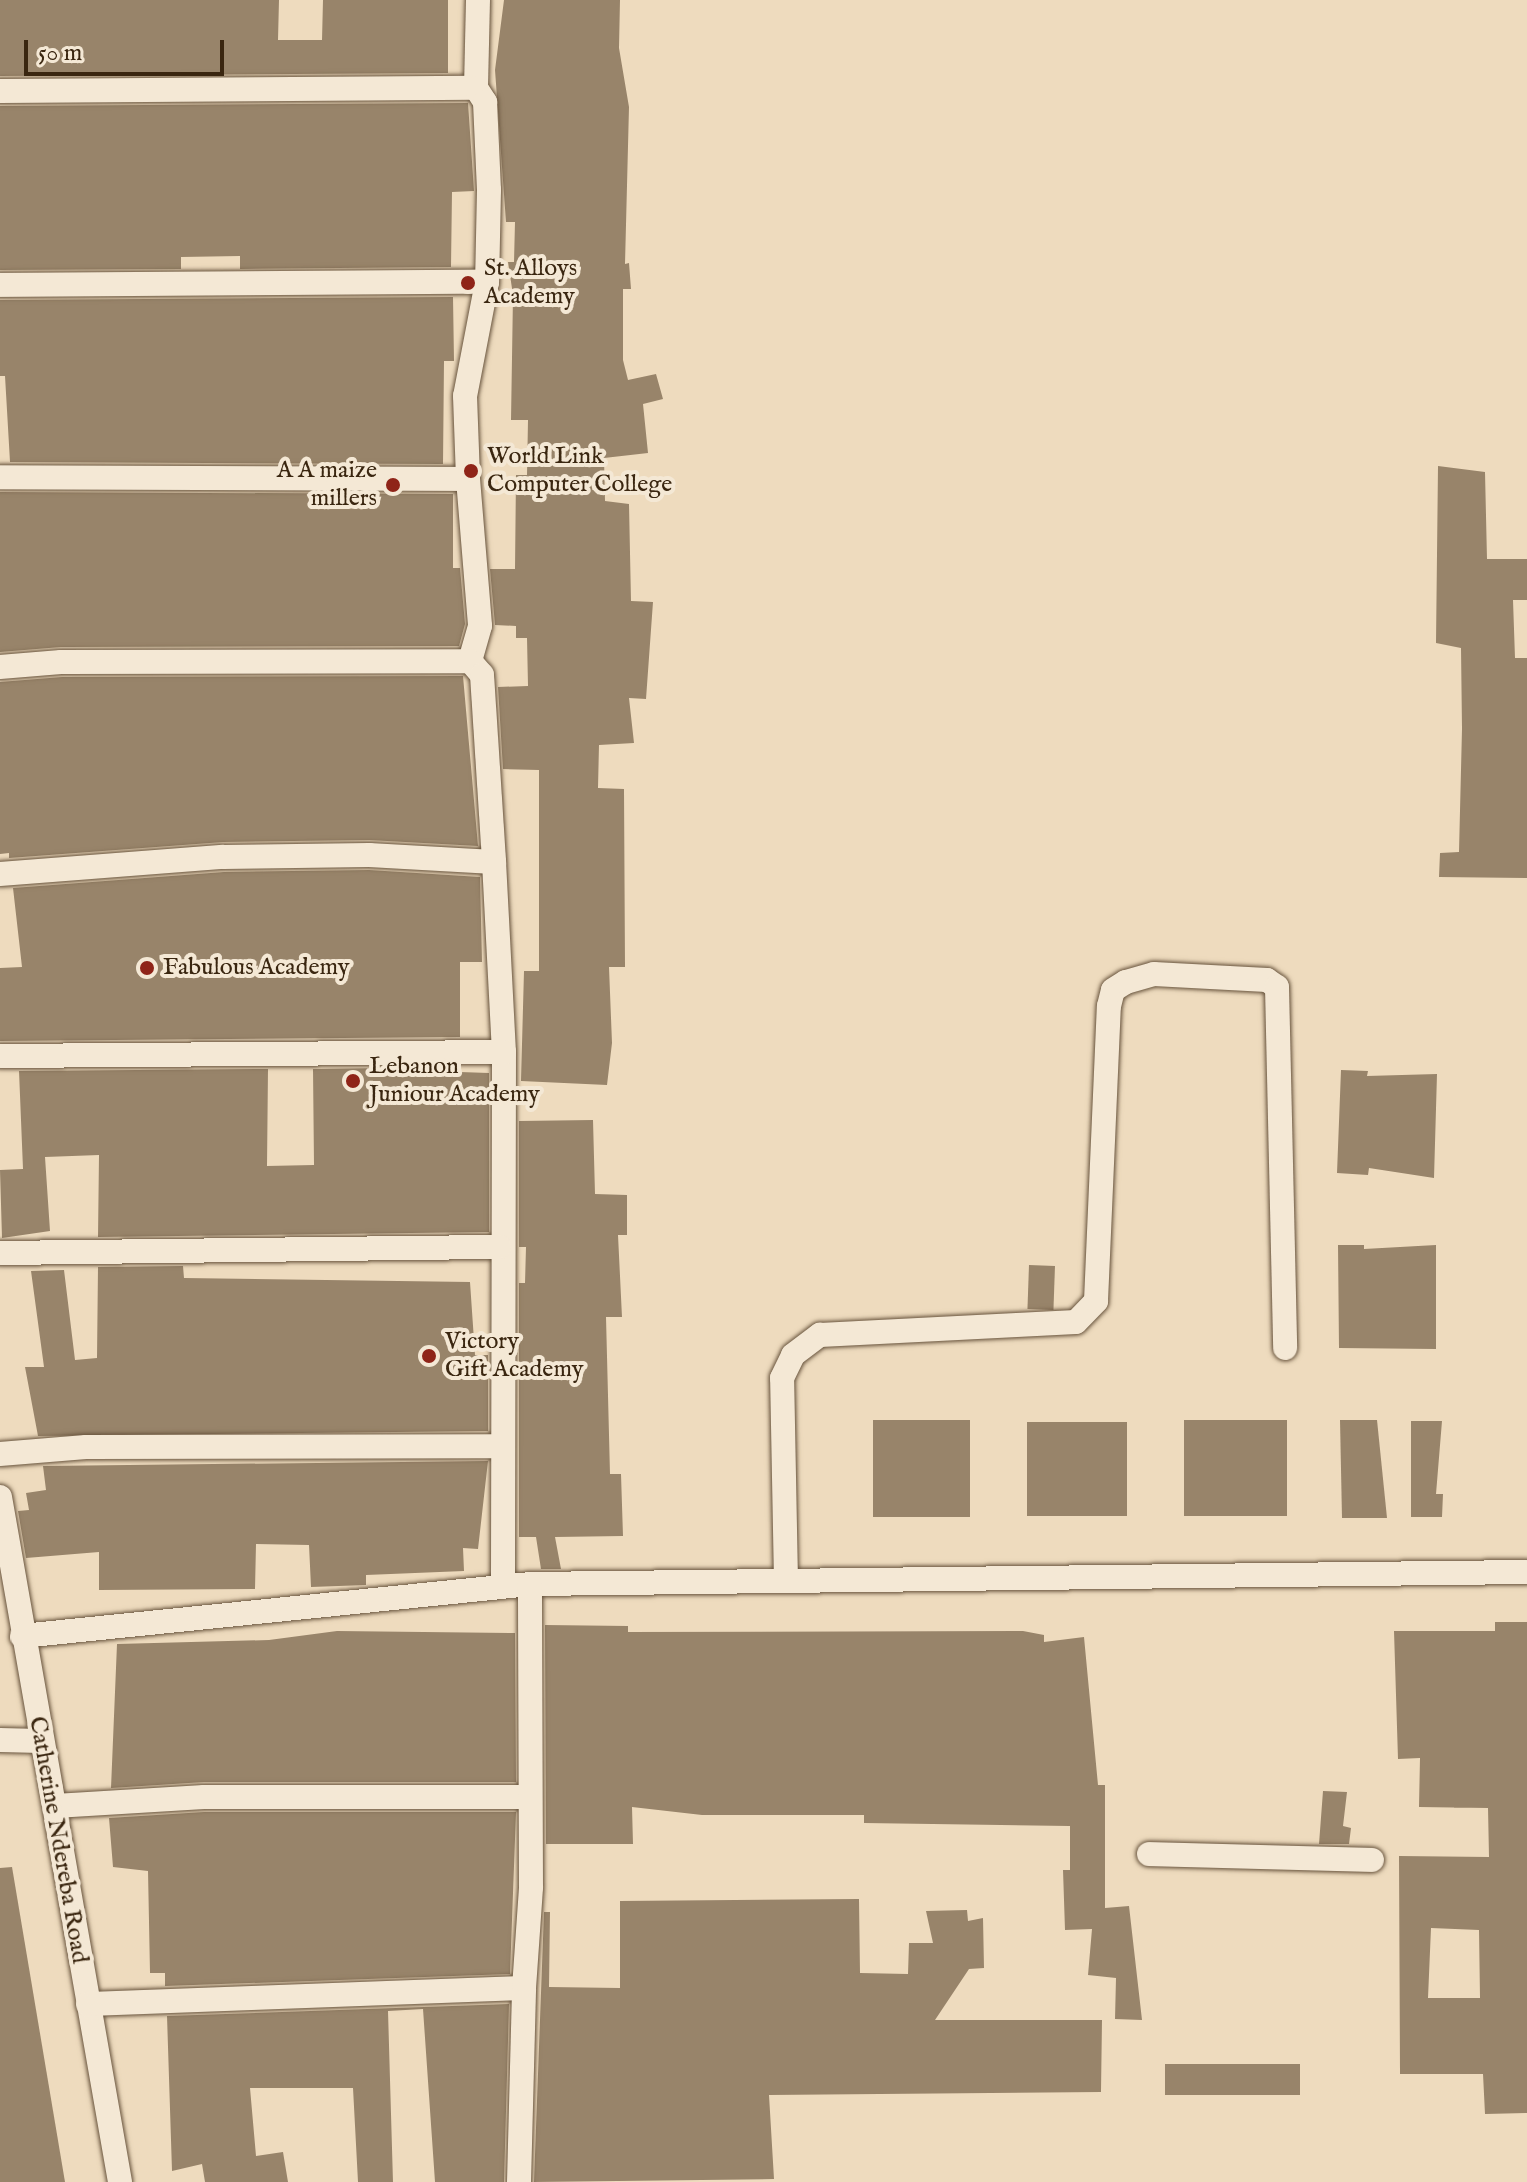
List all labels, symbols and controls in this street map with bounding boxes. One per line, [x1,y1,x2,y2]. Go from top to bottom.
scale bar [28,24,228,74]
text: 50 m [38,38,82,69]
place label: St. Alloys Academy [484,255,577,311]
marker: St. Alloys Academy [459,274,477,292]
place label: World Link Computer College [487,443,672,499]
place label: A A maize millers [277,457,377,513]
marker: World Link Computer College [462,462,480,480]
marker: A A maize millers [384,476,402,494]
place label: Fabulous Academy [163,954,350,982]
marker: Fabulous Academy [138,959,156,977]
place label: Lebanon Juniour Academy [369,1053,540,1109]
marker: Lebanon Juniour Academy [344,1072,362,1090]
place label: Victory Gift Academy [445,1328,584,1384]
marker: Victory Gift Academy [420,1347,438,1365]
street label: Catherine Ndereba Road [22,1714,94,1966]

